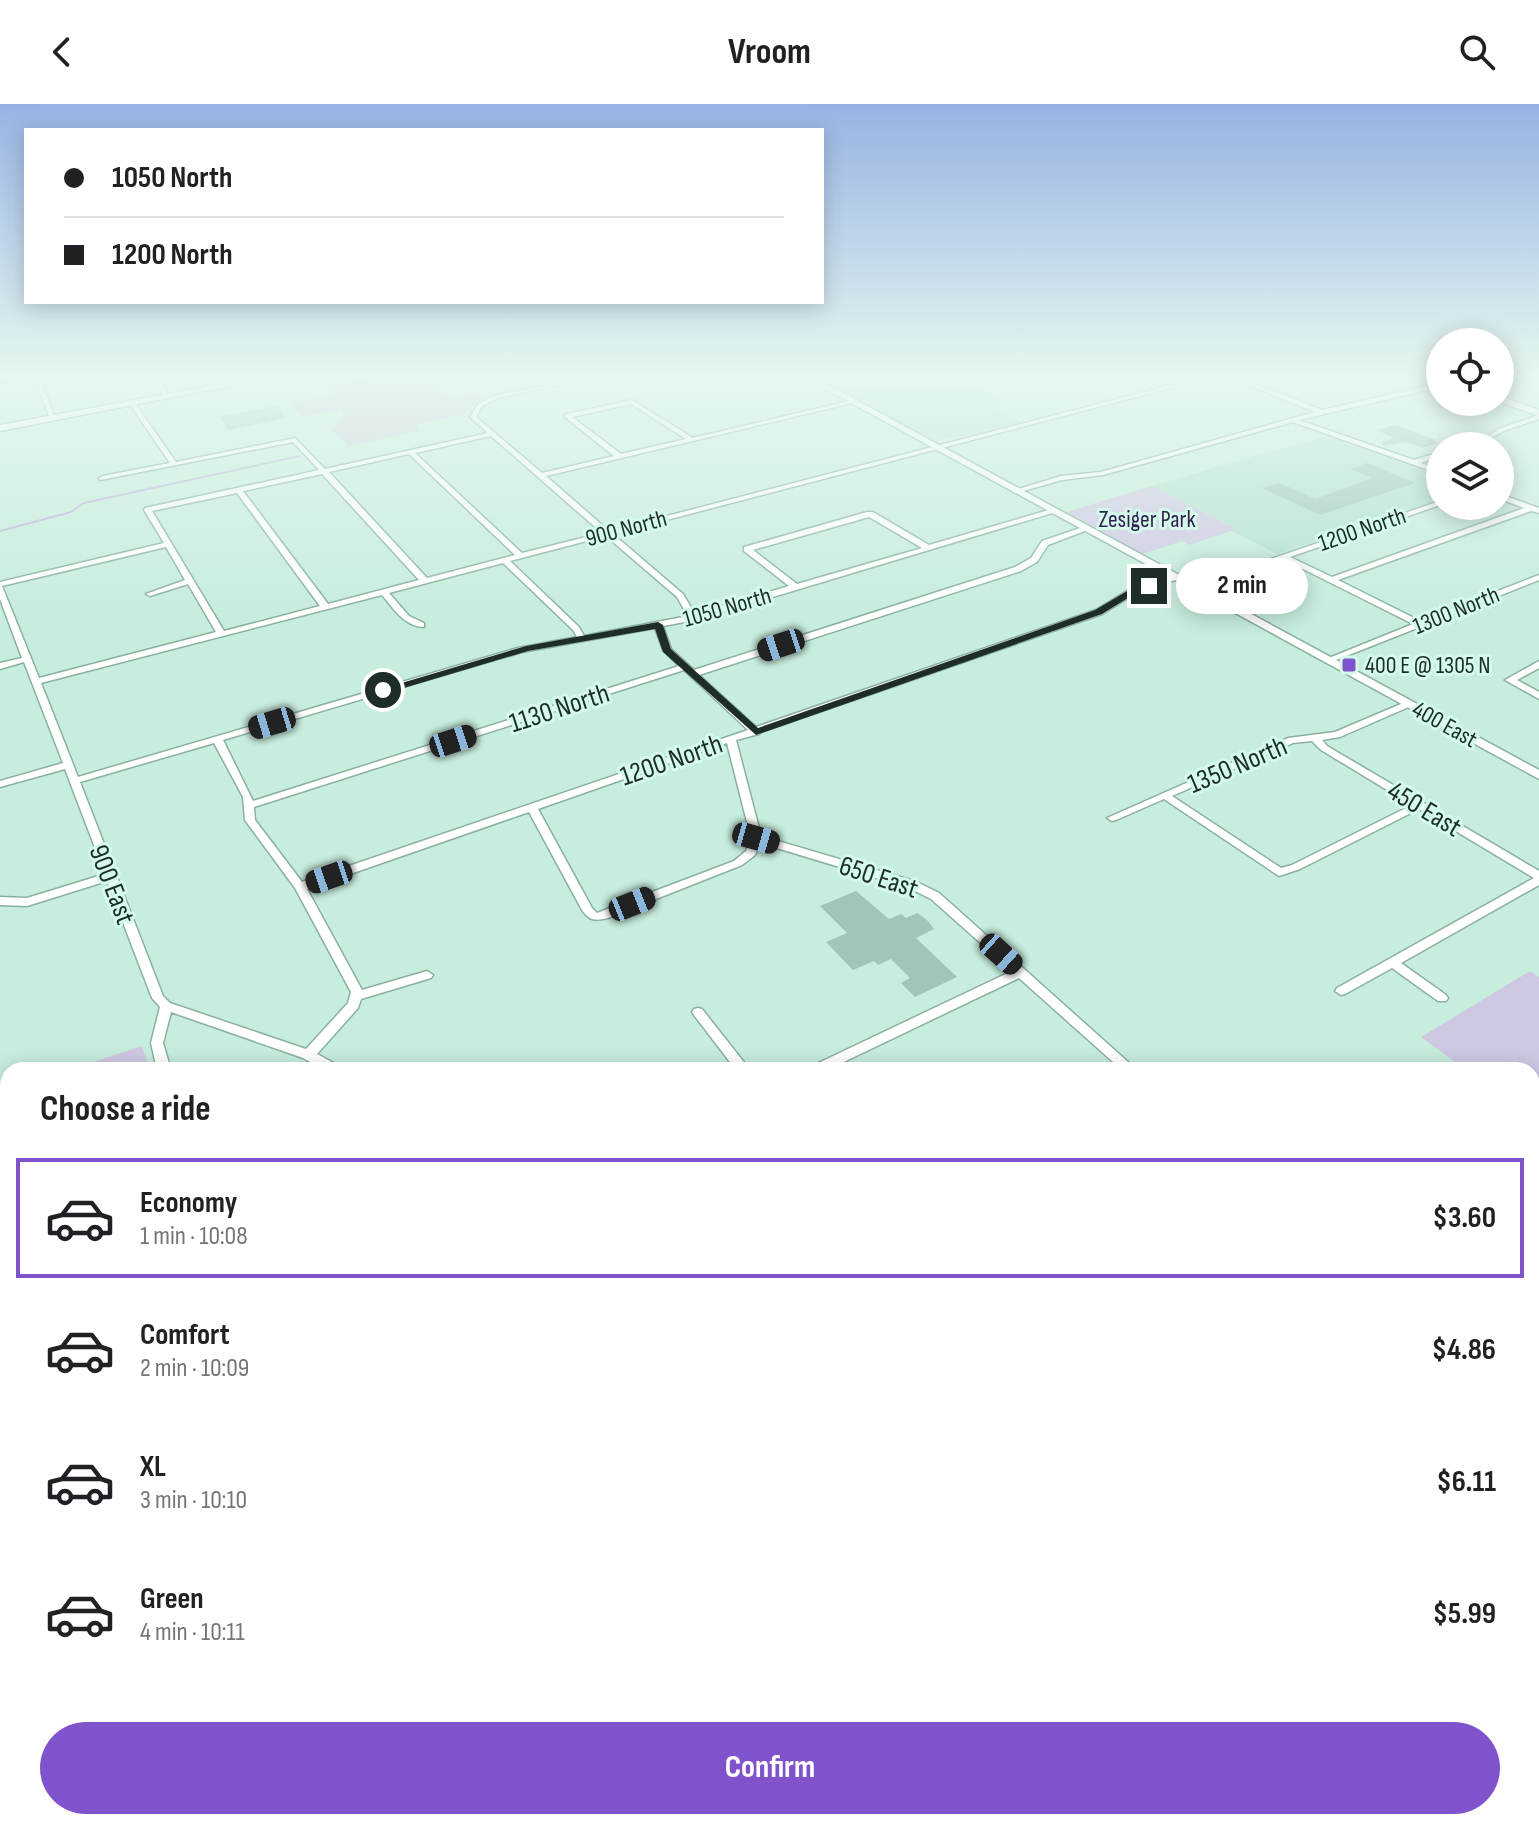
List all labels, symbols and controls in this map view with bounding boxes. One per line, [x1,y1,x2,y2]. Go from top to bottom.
icon: back [40,30,84,74]
icon: search [1455,30,1499,74]
text: Vroom [728,31,811,74]
text: 1050 North [112,160,232,196]
text: 1200 North [112,237,233,273]
map controls [1426,328,1514,520]
button: locate [1426,328,1514,416]
button: layers [1426,432,1514,520]
street label: 1200 North [1315,501,1410,558]
street label: 900 North [582,504,670,553]
park label: Zesiger Park [1098,505,1196,534]
callout: 2 min [1177,558,1309,614]
route end [1131,568,1167,604]
text: 2 min [1217,570,1267,601]
street label: 1300 North [1409,580,1504,641]
street label: 1050 North [680,581,774,634]
car [754,626,808,664]
place label: 400 E @ 1305 N [1365,651,1491,680]
marker: 400 E @ 1305 N [1340,656,1358,674]
route start [365,672,401,708]
street label: 1130 North [505,677,614,740]
street label: 400 East [1407,695,1482,754]
car [246,705,298,741]
car [426,722,480,760]
street label: 1200 North [616,728,727,793]
street label: 1350 North [1183,730,1292,801]
street label: 450 East [1381,774,1467,844]
car [730,820,782,856]
street label: 900 East [81,840,142,929]
street label: 650 East [835,849,922,906]
car [302,858,356,896]
car [605,884,659,924]
car [975,929,1027,979]
text: Choose a ride [40,1088,211,1131]
icon: car [44,1182,116,1254]
text: Economy [140,1185,237,1221]
text: $3.60 [1433,1200,1496,1236]
text: 1 min · 10:08 [140,1221,248,1252]
icon: car [44,1314,116,1386]
text: Comfort [140,1317,230,1353]
text: $4.86 [1432,1332,1496,1368]
text: 2 min · 10:09 [140,1353,249,1384]
icon: car [44,1446,116,1518]
text: XL [140,1449,166,1485]
text: $6.11 [1436,1464,1496,1500]
text: 3 min · 10:10 [140,1485,247,1516]
icon: car [44,1578,116,1650]
text: Green [140,1581,204,1617]
text: $5.99 [1433,1596,1496,1632]
text: 4 min · 10:11 [140,1617,245,1648]
button: Confirm [40,1722,1500,1814]

